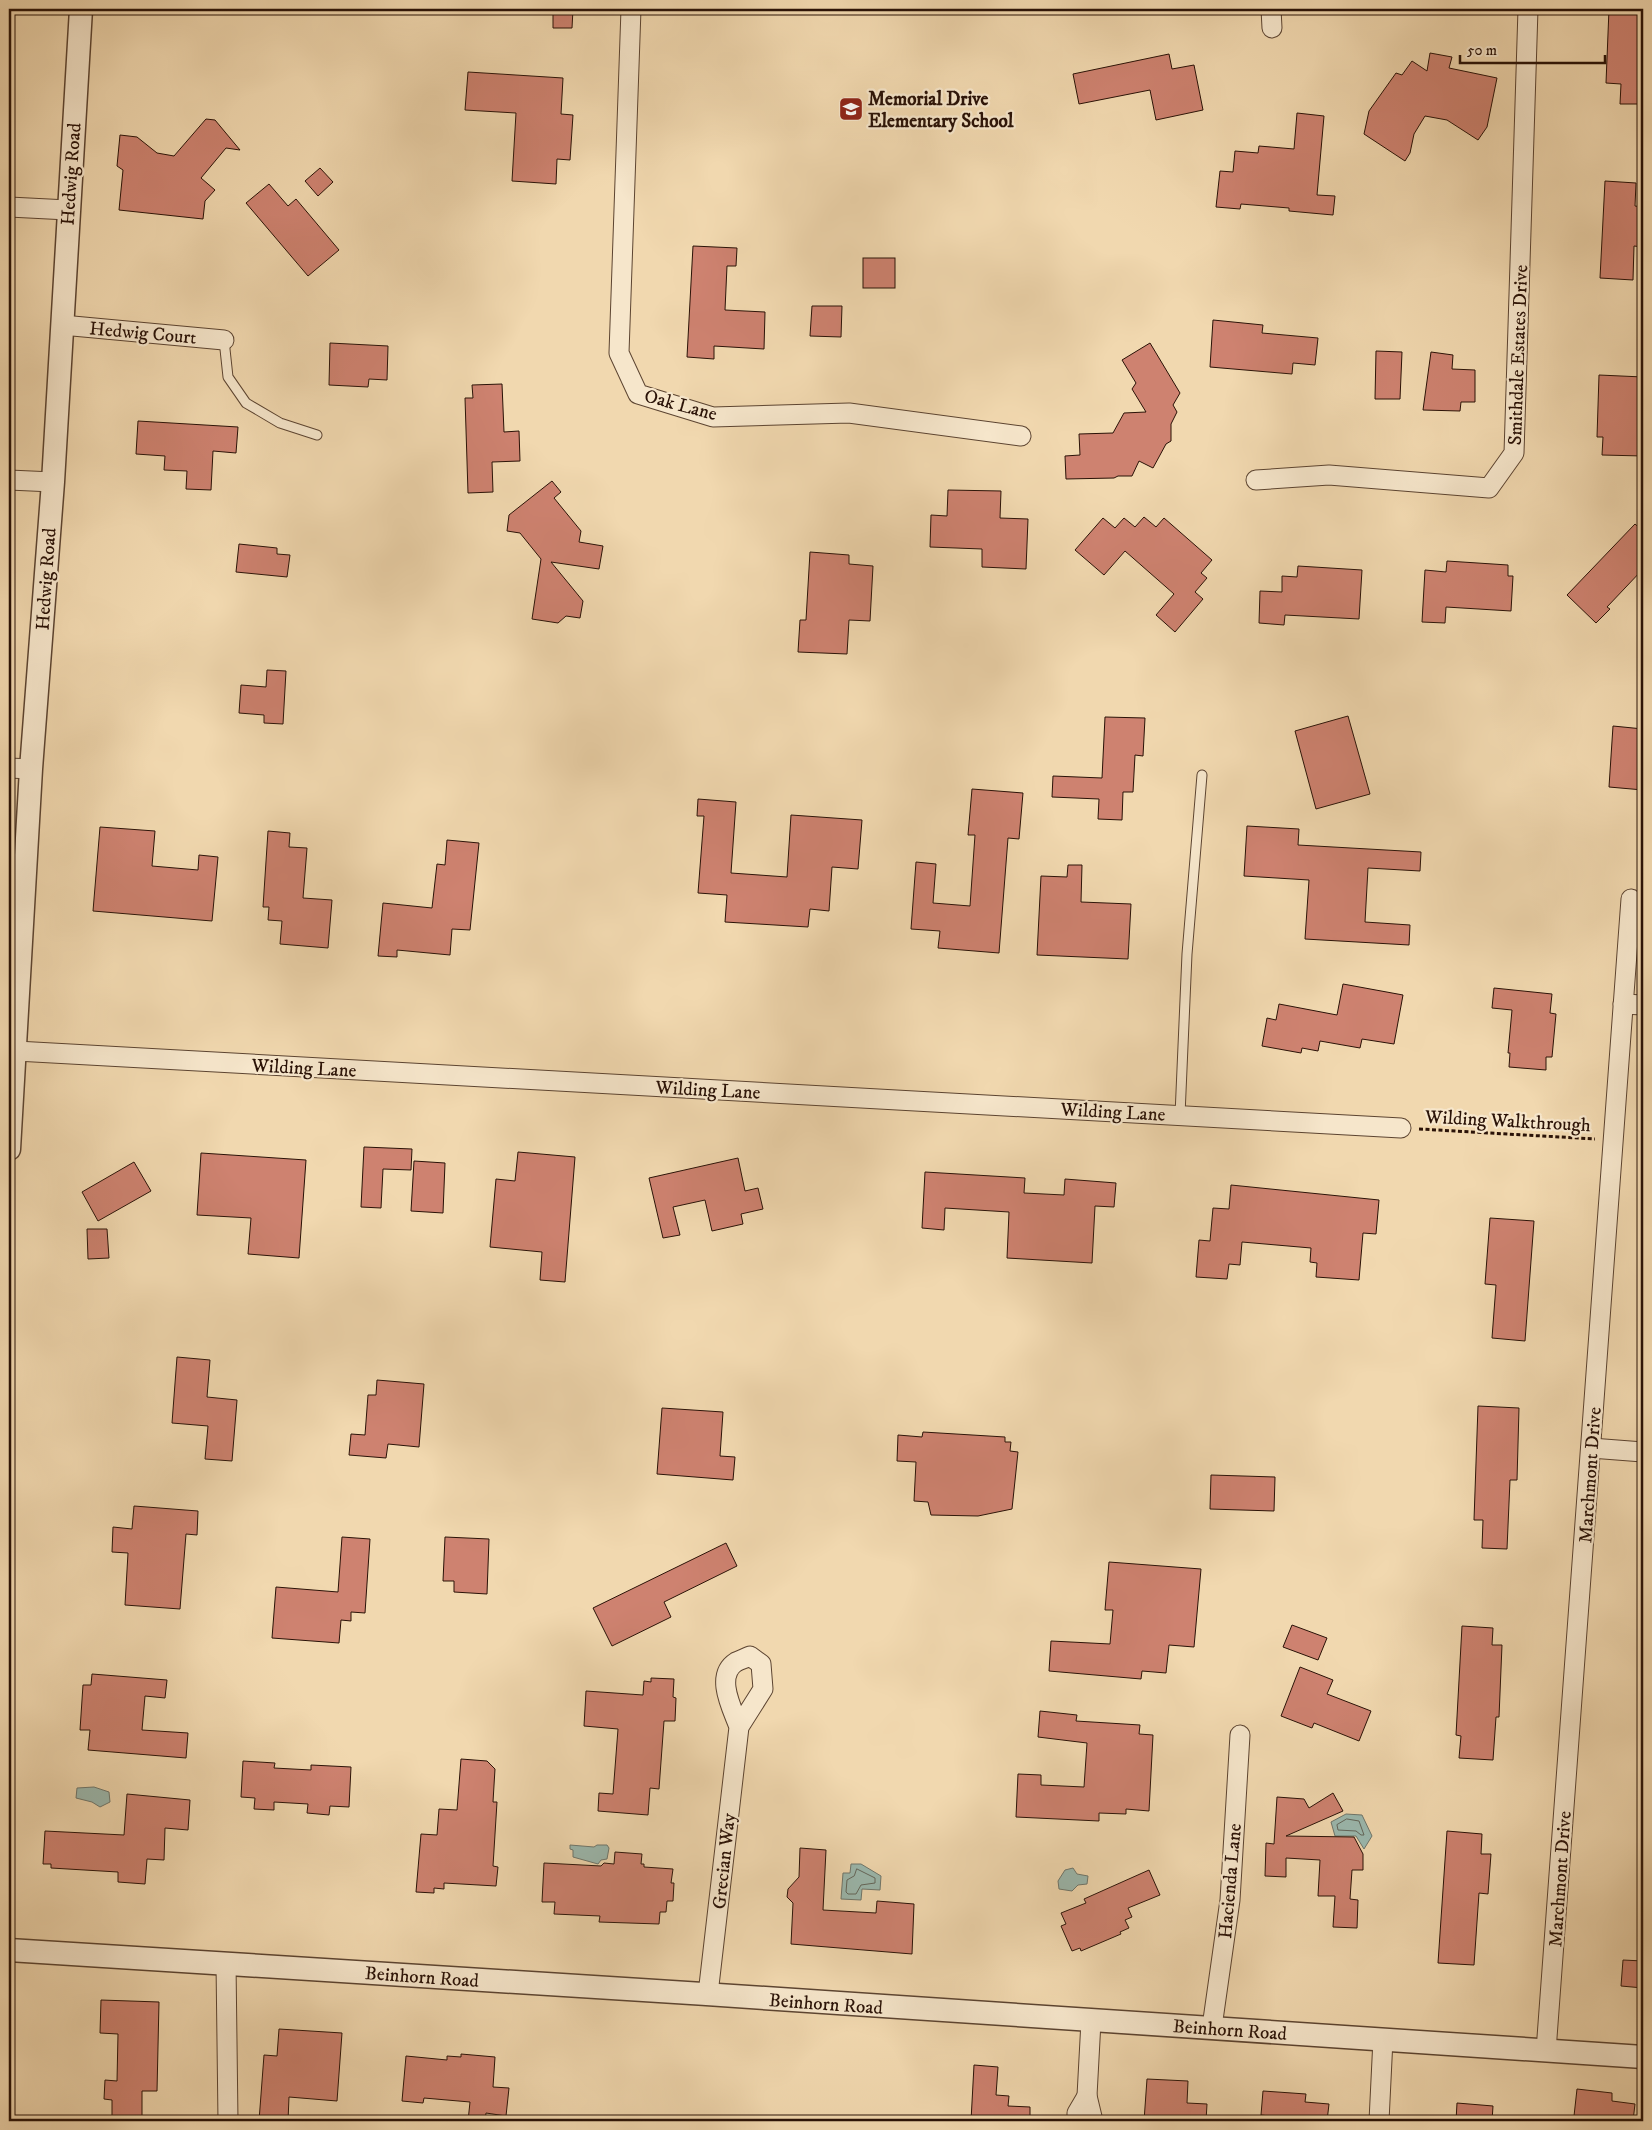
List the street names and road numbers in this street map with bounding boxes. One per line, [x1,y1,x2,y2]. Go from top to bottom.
street label: Hedwig Road [56,122,87,226]
street label: Smithdale Estates Drive [1504,264,1533,446]
street label: Hedwig Court [88,317,197,350]
street label: Oak Lane [642,385,720,426]
street label: Hedwig Road [31,527,62,631]
street label: Wilding Lane [250,1054,357,1083]
street label: Wilding Lane [654,1076,761,1105]
street label: Wilding Lane [1059,1098,1166,1127]
street label: Wilding Walkthrough [1424,1106,1591,1137]
street label: Marchmont Drive [1574,1406,1607,1544]
street label: Marchmont Drive [1544,1810,1577,1948]
street label: Grecian Way [708,1811,741,1910]
street label: Hacienda Lane [1214,1822,1247,1940]
street label: Beinhorn Road [364,1962,480,1993]
street label: Beinhorn Road [768,1989,884,2020]
street label: Beinhorn Road [1172,2015,1288,2046]

